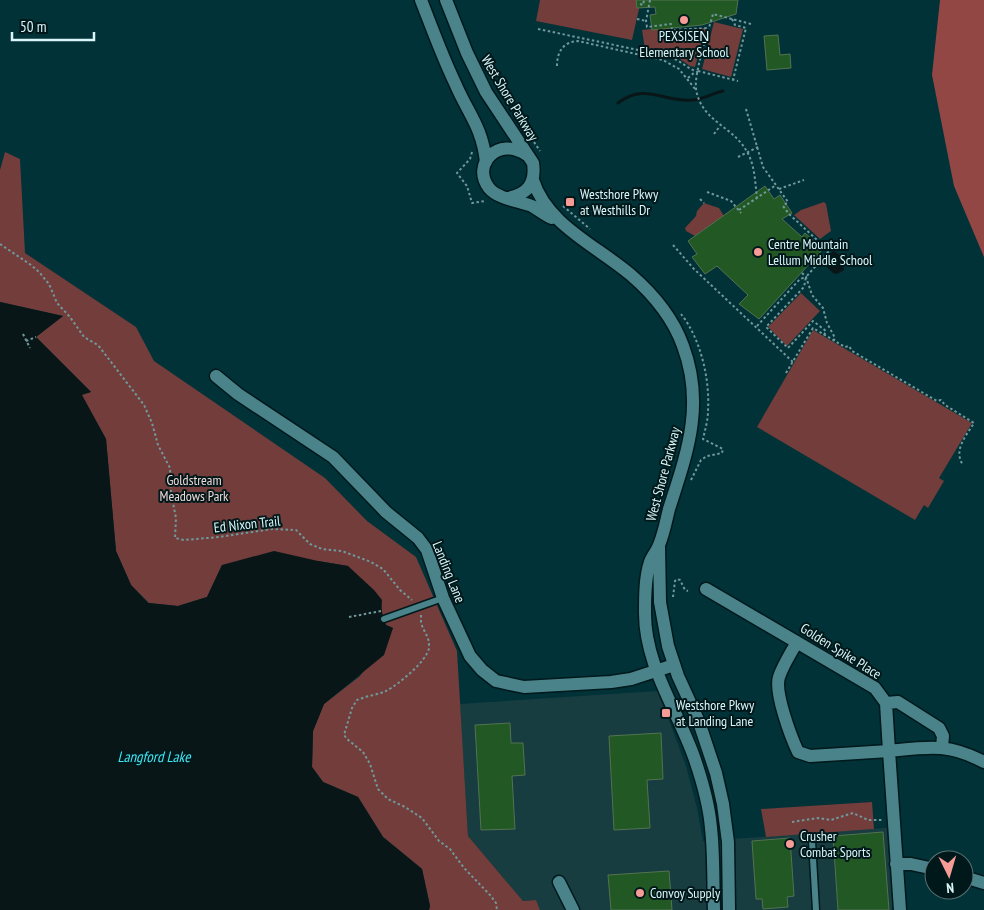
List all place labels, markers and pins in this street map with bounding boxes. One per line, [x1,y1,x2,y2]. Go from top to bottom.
marker: PEXSISEṈ Elementary School [678,14,690,26]
place label: PEXSISEṈ Elementary School [639,27,730,61]
place label: Westshore Pkwy at Westhills Dr [580,185,659,219]
marker: Westshore Pkwy at Westhills Dr [564,196,576,208]
place label: Centre Mountain Lellum Middle School [768,235,873,269]
marker: Centre Mountain Lellum Middle School [752,246,764,258]
place label: Westshore Pkwy at Landing Lane [676,696,755,730]
marker: Westshore Pkwy at Landing Lane [660,707,672,719]
place label: Crusher Combat Sports [800,827,871,861]
marker: Crusher Combat Sports [784,838,796,850]
place label: Convoy Supply [650,884,721,902]
marker: Convoy Supply [634,887,646,899]

